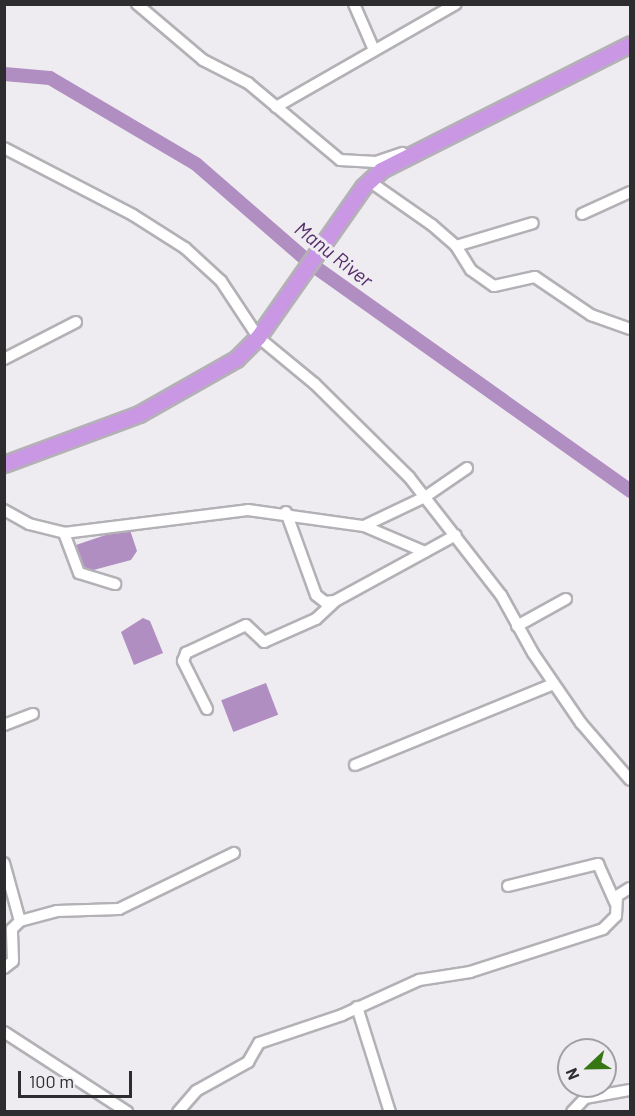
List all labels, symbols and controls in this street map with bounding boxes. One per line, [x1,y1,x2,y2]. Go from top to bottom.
water label: Manu River [290,216,378,292]
north arrow [557,1038,617,1098]
scale bar [21,1059,135,1097]
text: N [561,1066,583,1083]
text: 100 m [29,1070,74,1092]

